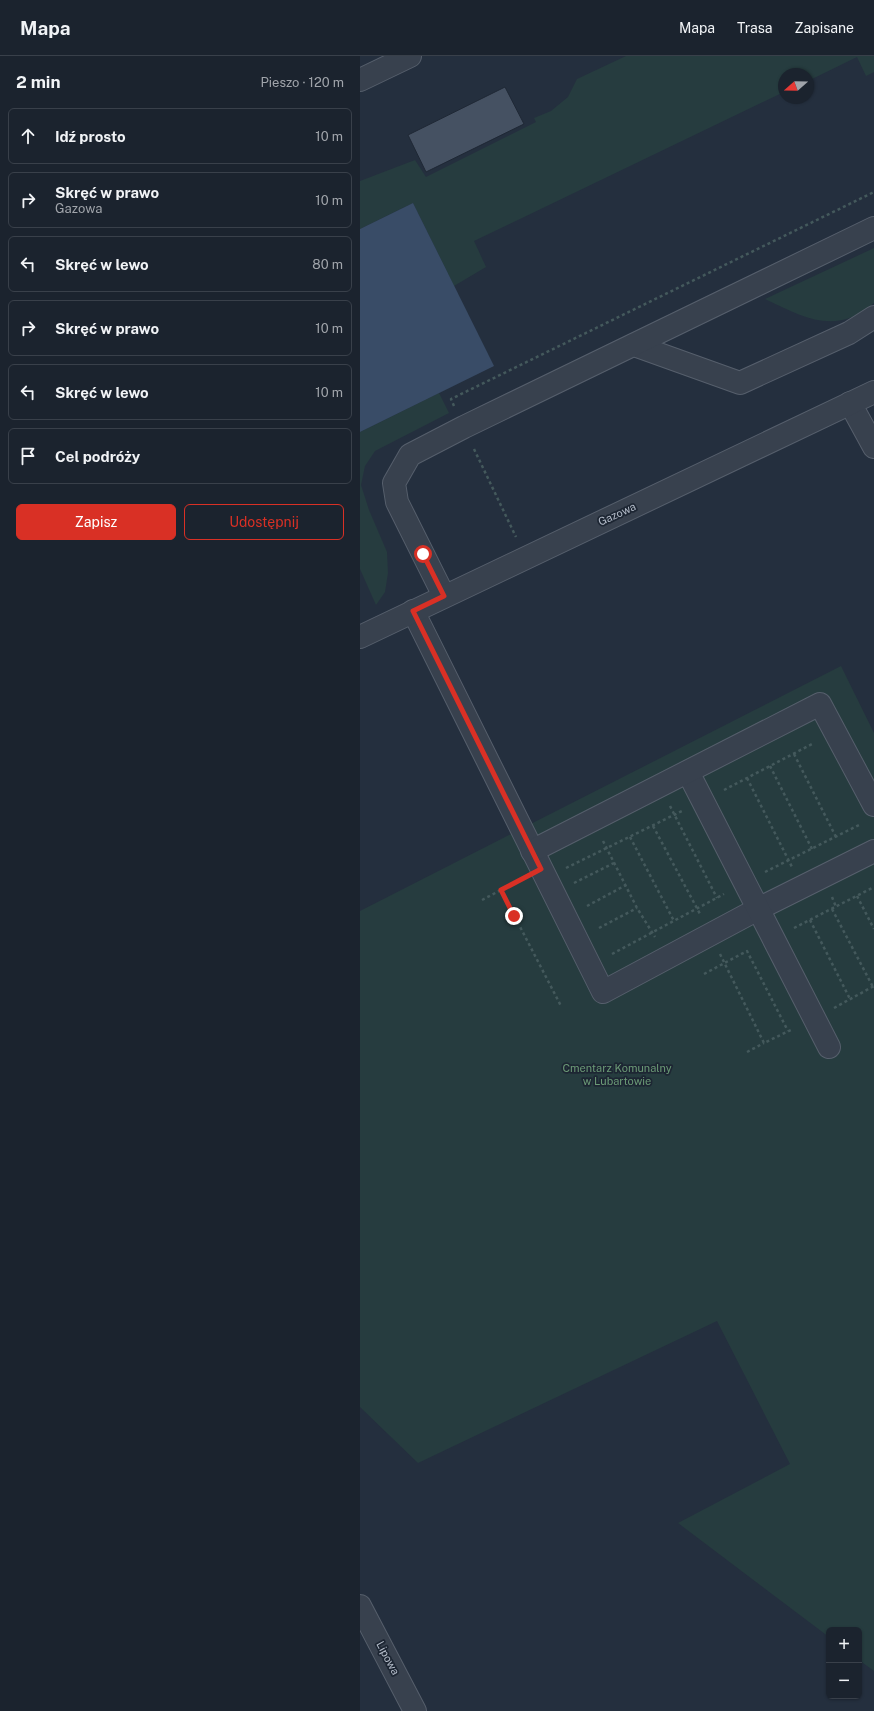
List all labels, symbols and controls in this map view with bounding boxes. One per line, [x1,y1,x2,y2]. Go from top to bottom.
text: Mapa [20,17,70,39]
text: Mapa [679,20,715,36]
text: Trasa [737,20,773,36]
text: Zapisane [795,20,854,36]
north arrow [778,68,814,104]
text: 2 min [16,72,61,92]
text: Pieszo · 120 m [261,75,344,90]
icon: ahead [17,125,39,147]
text: Idź prosto [55,128,126,145]
text: 10 m [315,129,343,144]
text: Skręć w prawo [55,184,159,201]
icon: right [17,189,39,211]
text: 10 m [315,193,343,208]
text: Gazowa [55,201,102,216]
icon: left [17,253,39,275]
text: Skręć w lewo [55,256,149,273]
text: 80 m [312,257,343,272]
icon: right [17,317,39,339]
text: Skręć w prawo [55,320,159,337]
text: 10 m [315,321,343,336]
icon: left [17,381,39,403]
text: Skręć w lewo [55,384,149,401]
text: 10 m [315,385,343,400]
icon: arrive [17,445,39,467]
text: Cel podróży [55,448,140,465]
street label: Gazowa [596,500,638,528]
button: Zapisz [16,504,176,540]
button: Udostępnij [184,504,344,540]
route start [414,545,432,563]
route end [505,907,523,925]
park label: Cmentarz Komunalny w Lubartowie [562,1062,672,1087]
map controls [826,1627,862,1699]
button: + [826,1627,862,1663]
street label: Lipowa [374,1639,402,1677]
button: − [826,1663,862,1699]

